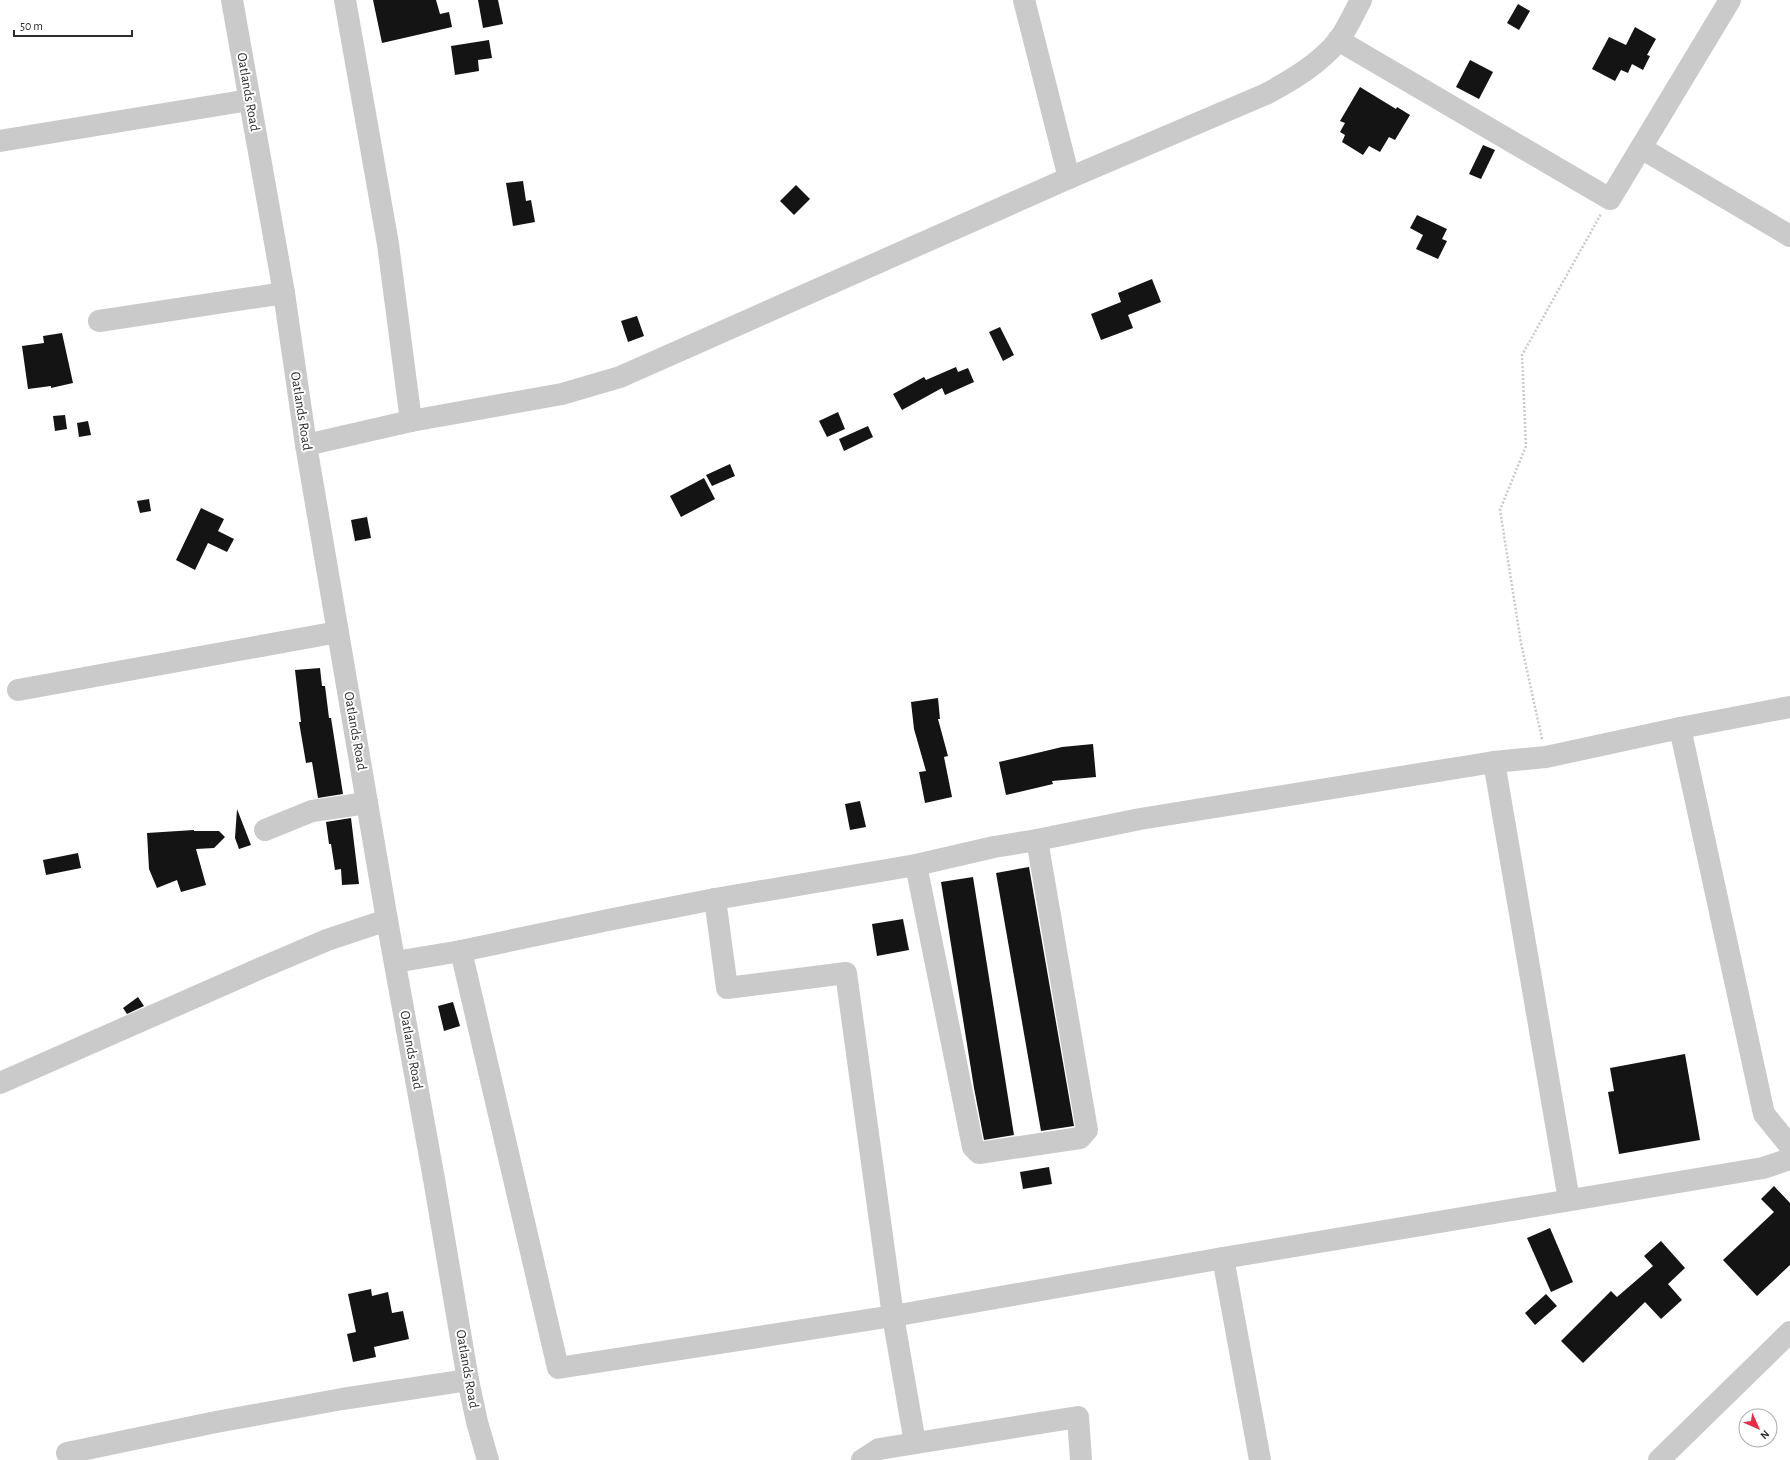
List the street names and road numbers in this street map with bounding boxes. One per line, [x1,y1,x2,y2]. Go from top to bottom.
street label: Oatlands Road [234,52,262,132]
street label: Oatlands Road [288,371,314,451]
street label: Oatlands Road [341,691,369,771]
street label: Oatlands Road [397,1010,425,1090]
street label: Oatlands Road [453,1329,481,1409]

